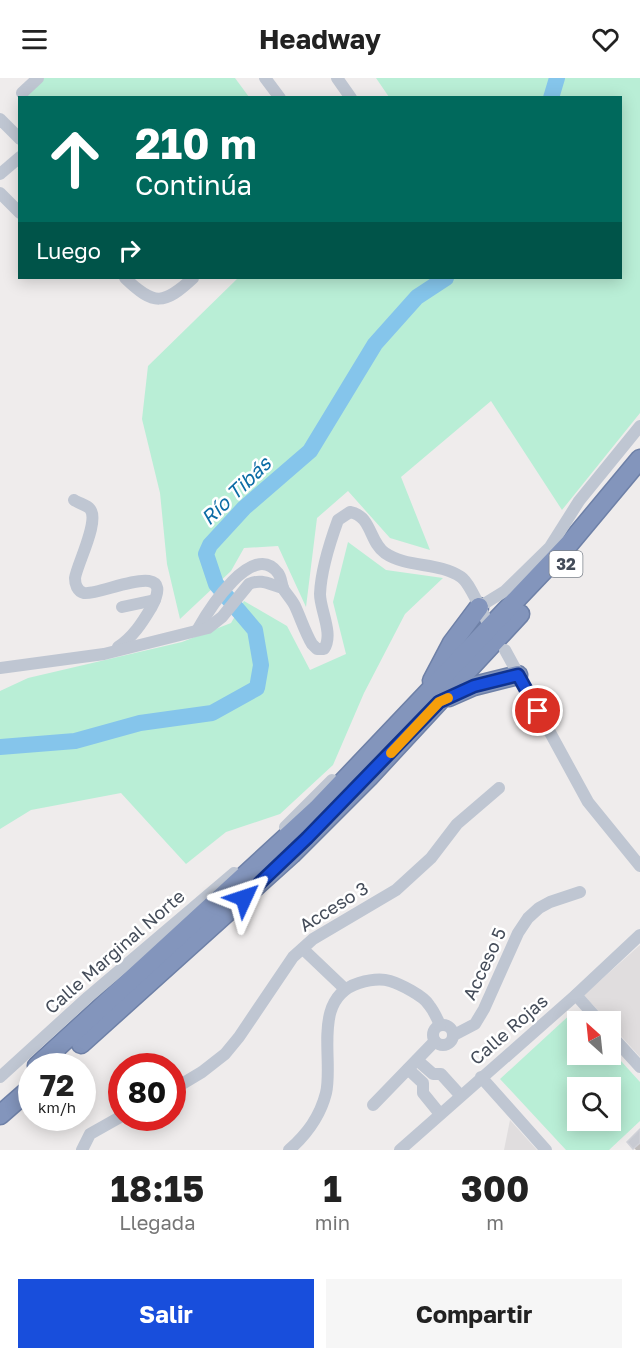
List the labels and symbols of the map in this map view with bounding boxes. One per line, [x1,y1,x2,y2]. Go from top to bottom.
water label: Río Tibás [195,450,276,529]
road number: 32 [550,551,582,577]
pin [512,685,563,736]
position arrow [212,866,276,930]
street label: Acceso 3 [295,876,372,936]
street label: Calle Marginal Norte [40,885,189,1018]
street label: Acceso 5 [458,924,510,1003]
street label: Calle Rojas [465,989,552,1069]
north arrow [567,1011,621,1065]
speed limit sign: 80 [108,1053,186,1131]

